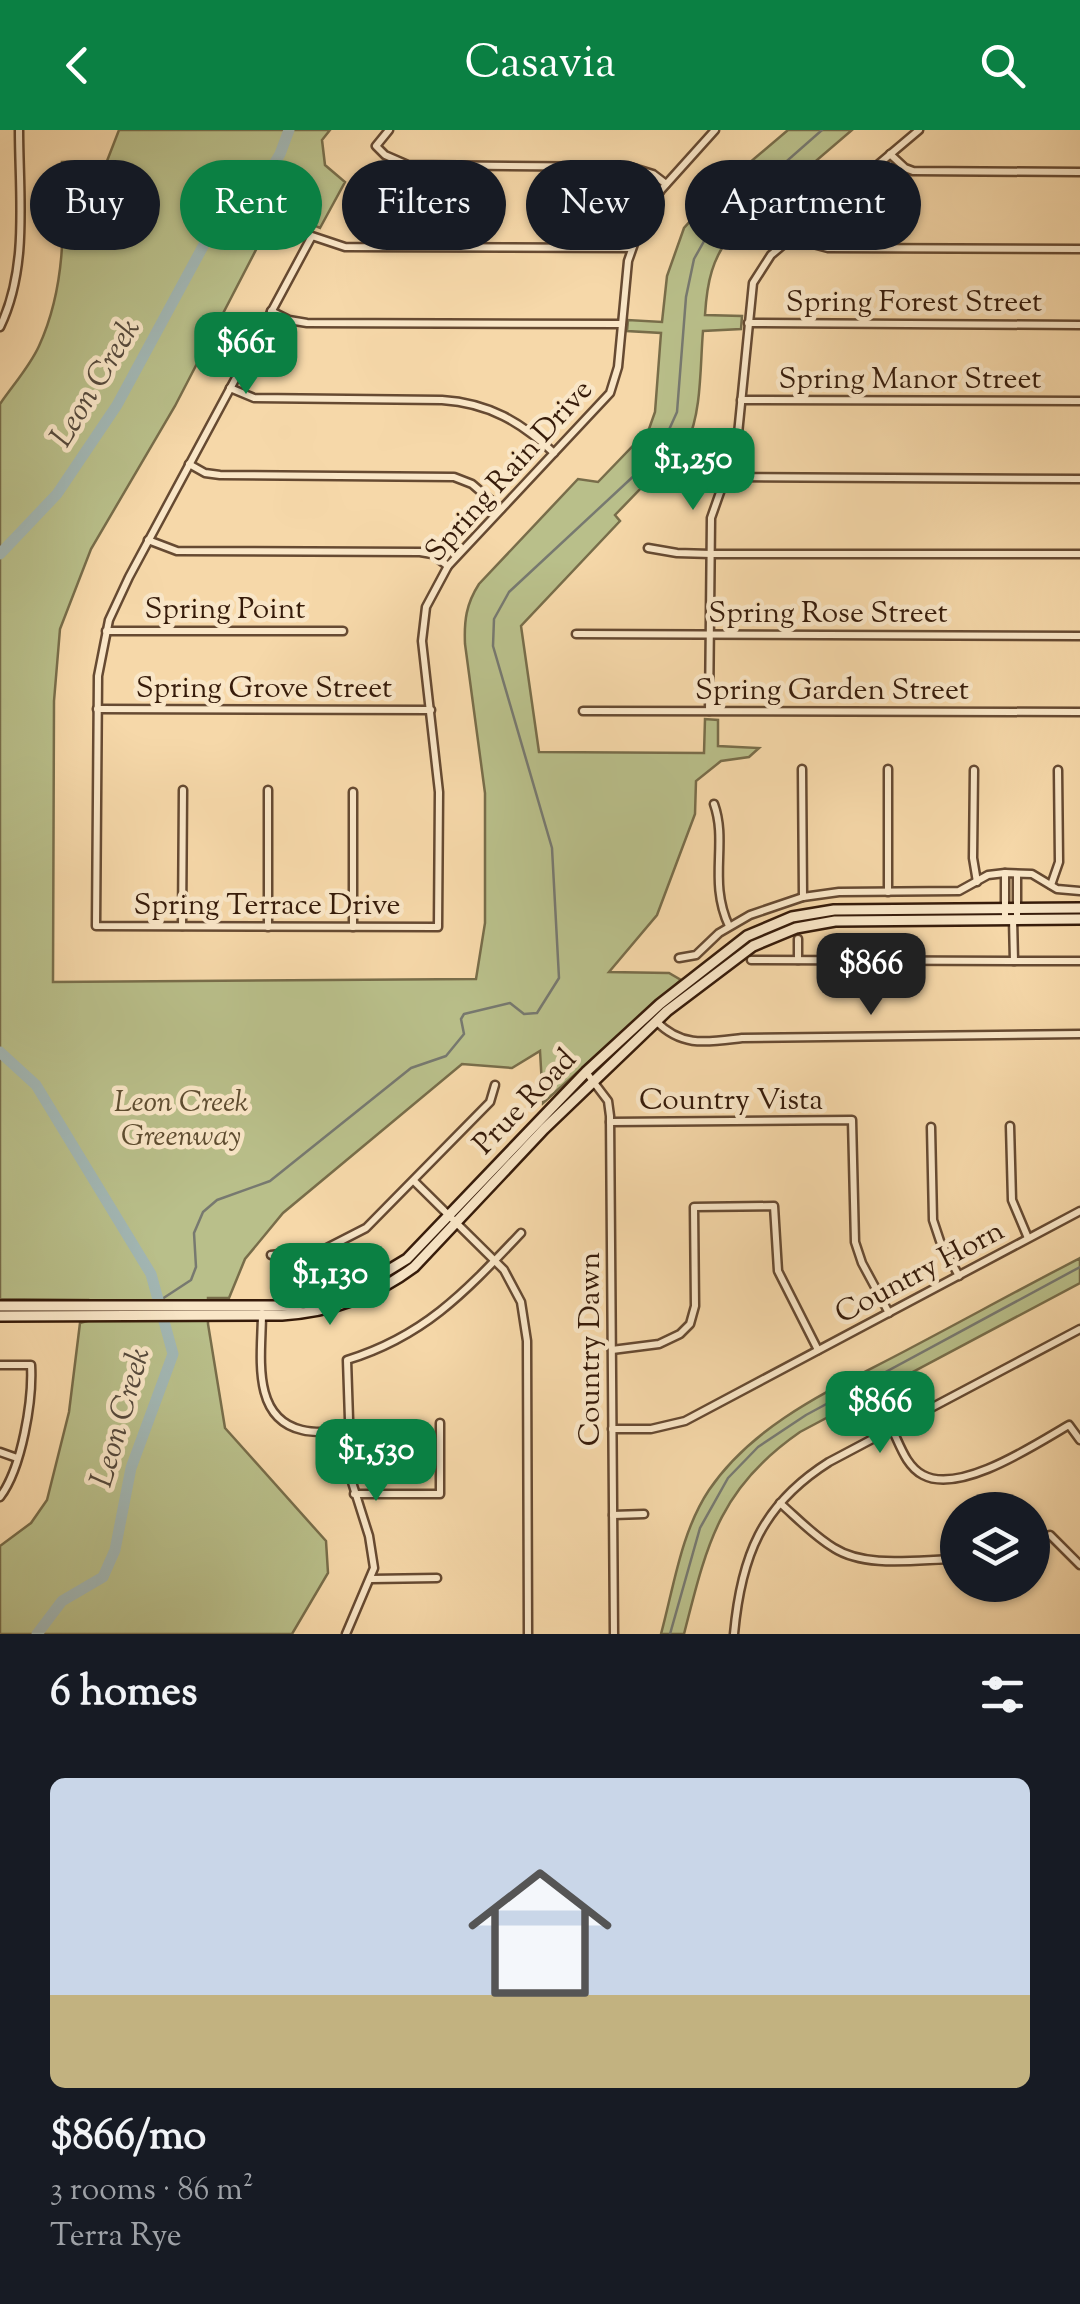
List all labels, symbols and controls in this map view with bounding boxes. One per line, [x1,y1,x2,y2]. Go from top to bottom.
text: Casavia [464,33,616,98]
icon: back [50,38,105,93]
icon: search [975,38,1030,93]
chip: Buy [30,160,160,250]
chip: Rent [180,160,322,250]
chip: Filters [342,160,506,250]
chip: New [526,160,665,250]
chip: Apartment [685,160,921,250]
street label: Spring Forest Street [786,282,1042,325]
water label: Leon Creek [40,310,153,457]
pin: $661 [187,312,305,397]
text: $661 [216,321,276,367]
street label: Spring Manor Street [778,359,1042,402]
street label: Spring Rain Drive [416,371,604,573]
pin: $1,250 [612,428,774,513]
text: $1,250 [654,437,732,483]
street label: Spring Point [144,589,306,632]
street label: Spring Rose Street [708,593,948,636]
street label: Spring Grove Street [136,668,392,711]
street label: Spring Garden Street [695,670,969,713]
street label: Spring Terrace Drive [133,885,401,928]
pin: $866 [812,933,930,1018]
text: $866 [839,942,903,988]
street label: Prue Road [464,1040,587,1165]
street label: Country Vista [639,1080,823,1123]
park label: Leon Creek Greenway [114,1082,248,1159]
street label: Country Horn [828,1210,1013,1336]
pin: $1,130 [249,1243,411,1328]
street label: Country Dawn [570,1251,613,1446]
text: $1,130 [292,1252,368,1298]
water label: Leon Creek [80,1343,164,1493]
pin: $866 [821,1371,939,1456]
text: $866 [848,1380,912,1426]
pin: $1,530 [295,1419,457,1504]
text: $1,530 [337,1428,415,1474]
map controls [940,1492,1050,1602]
button: layers [940,1492,1050,1602]
text: 6 homes [50,1664,197,1724]
icon: filters [975,1667,1030,1722]
icon: home [450,1843,630,2023]
text: $866/mo [50,2108,206,2168]
text: 3 rooms · 86 m² [50,2168,253,2214]
text: Terra Rye [50,2214,182,2260]

